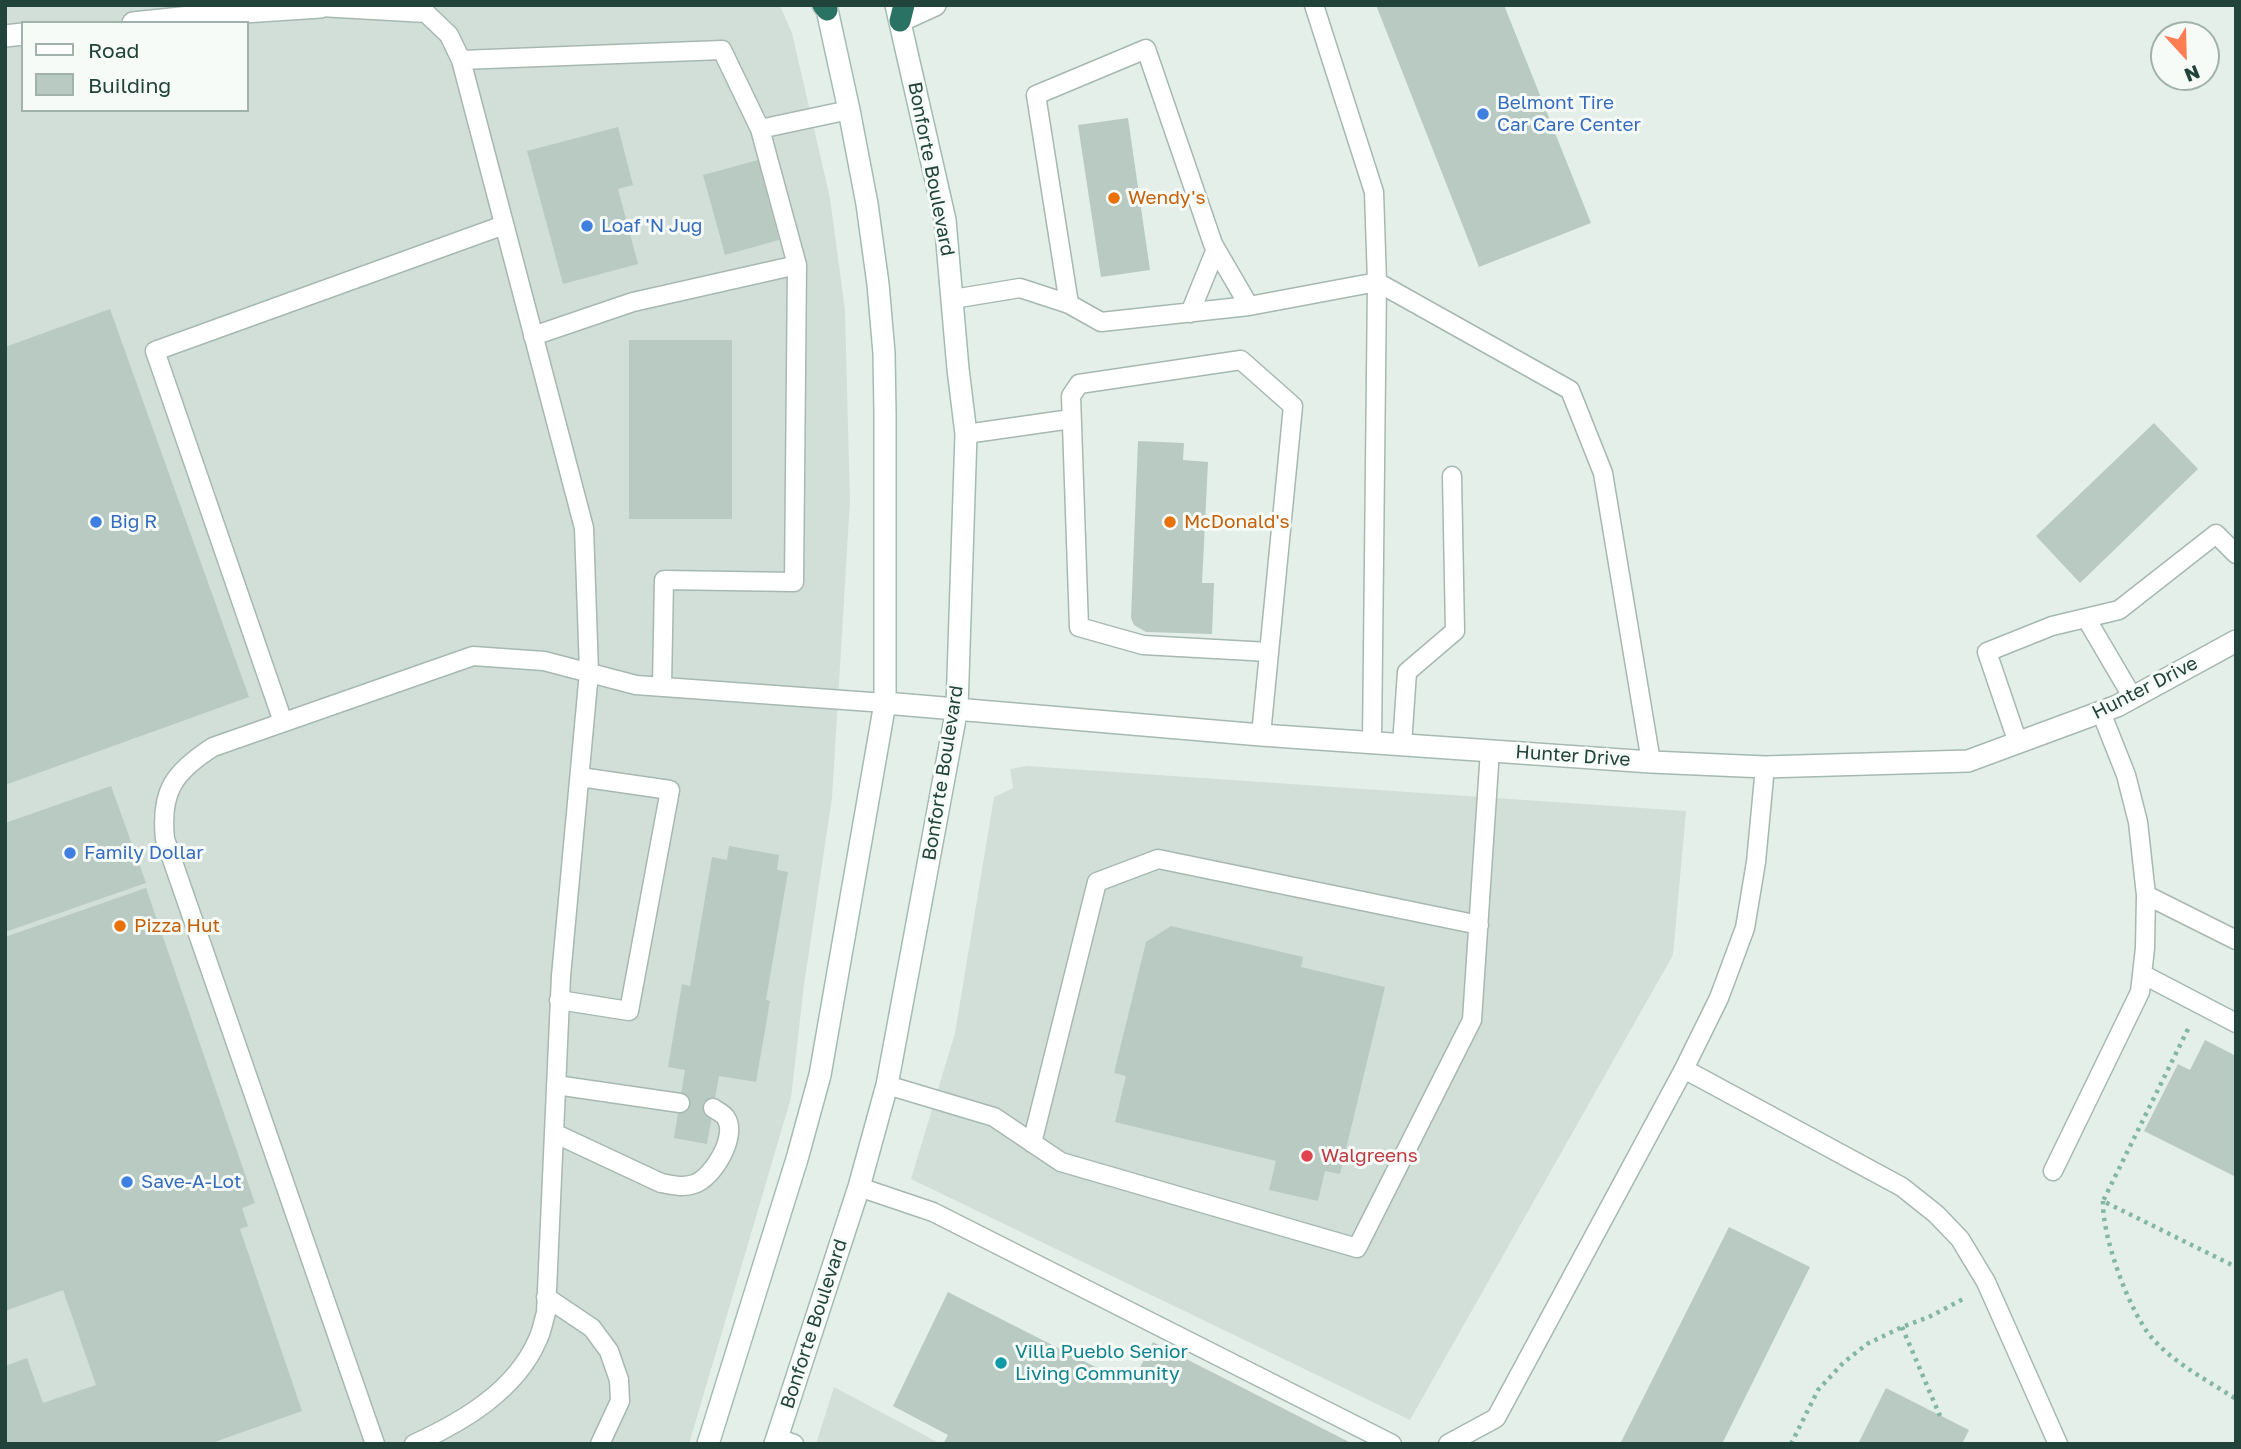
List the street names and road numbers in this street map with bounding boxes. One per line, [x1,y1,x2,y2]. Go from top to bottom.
street label: Bonforte Boulevard [903,80,959,258]
street label: Hunter Drive [2088,652,2202,724]
street label: Bonforte Boulevard [918,684,968,862]
street label: Hunter Drive [1515,741,1631,771]
street label: Bonforte Boulevard [776,1236,852,1412]

